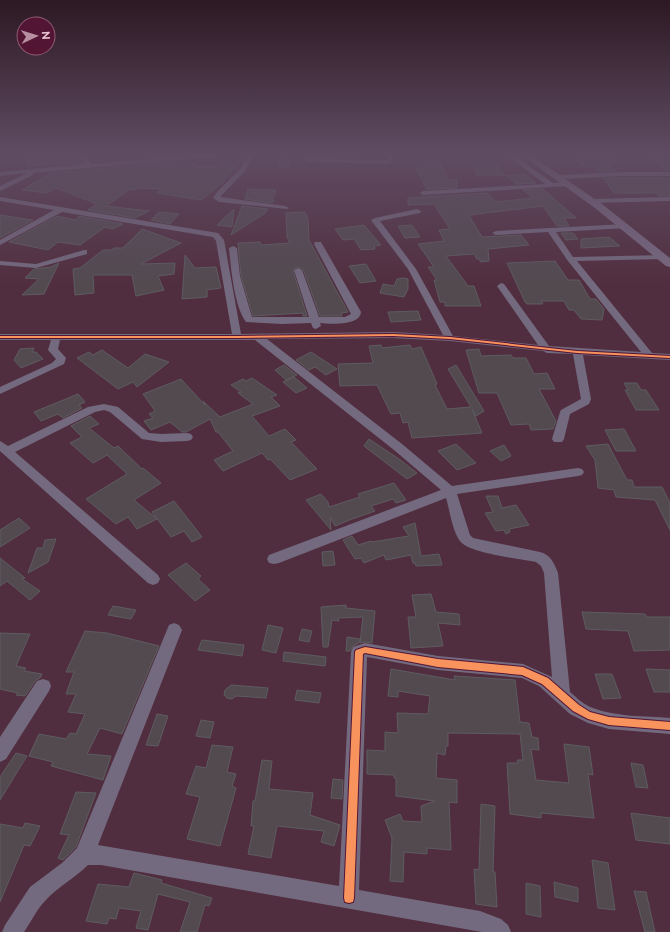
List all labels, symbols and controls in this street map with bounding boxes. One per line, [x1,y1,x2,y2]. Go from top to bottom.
north arrow [16,16,56,56]
text: N [39,31,52,40]

